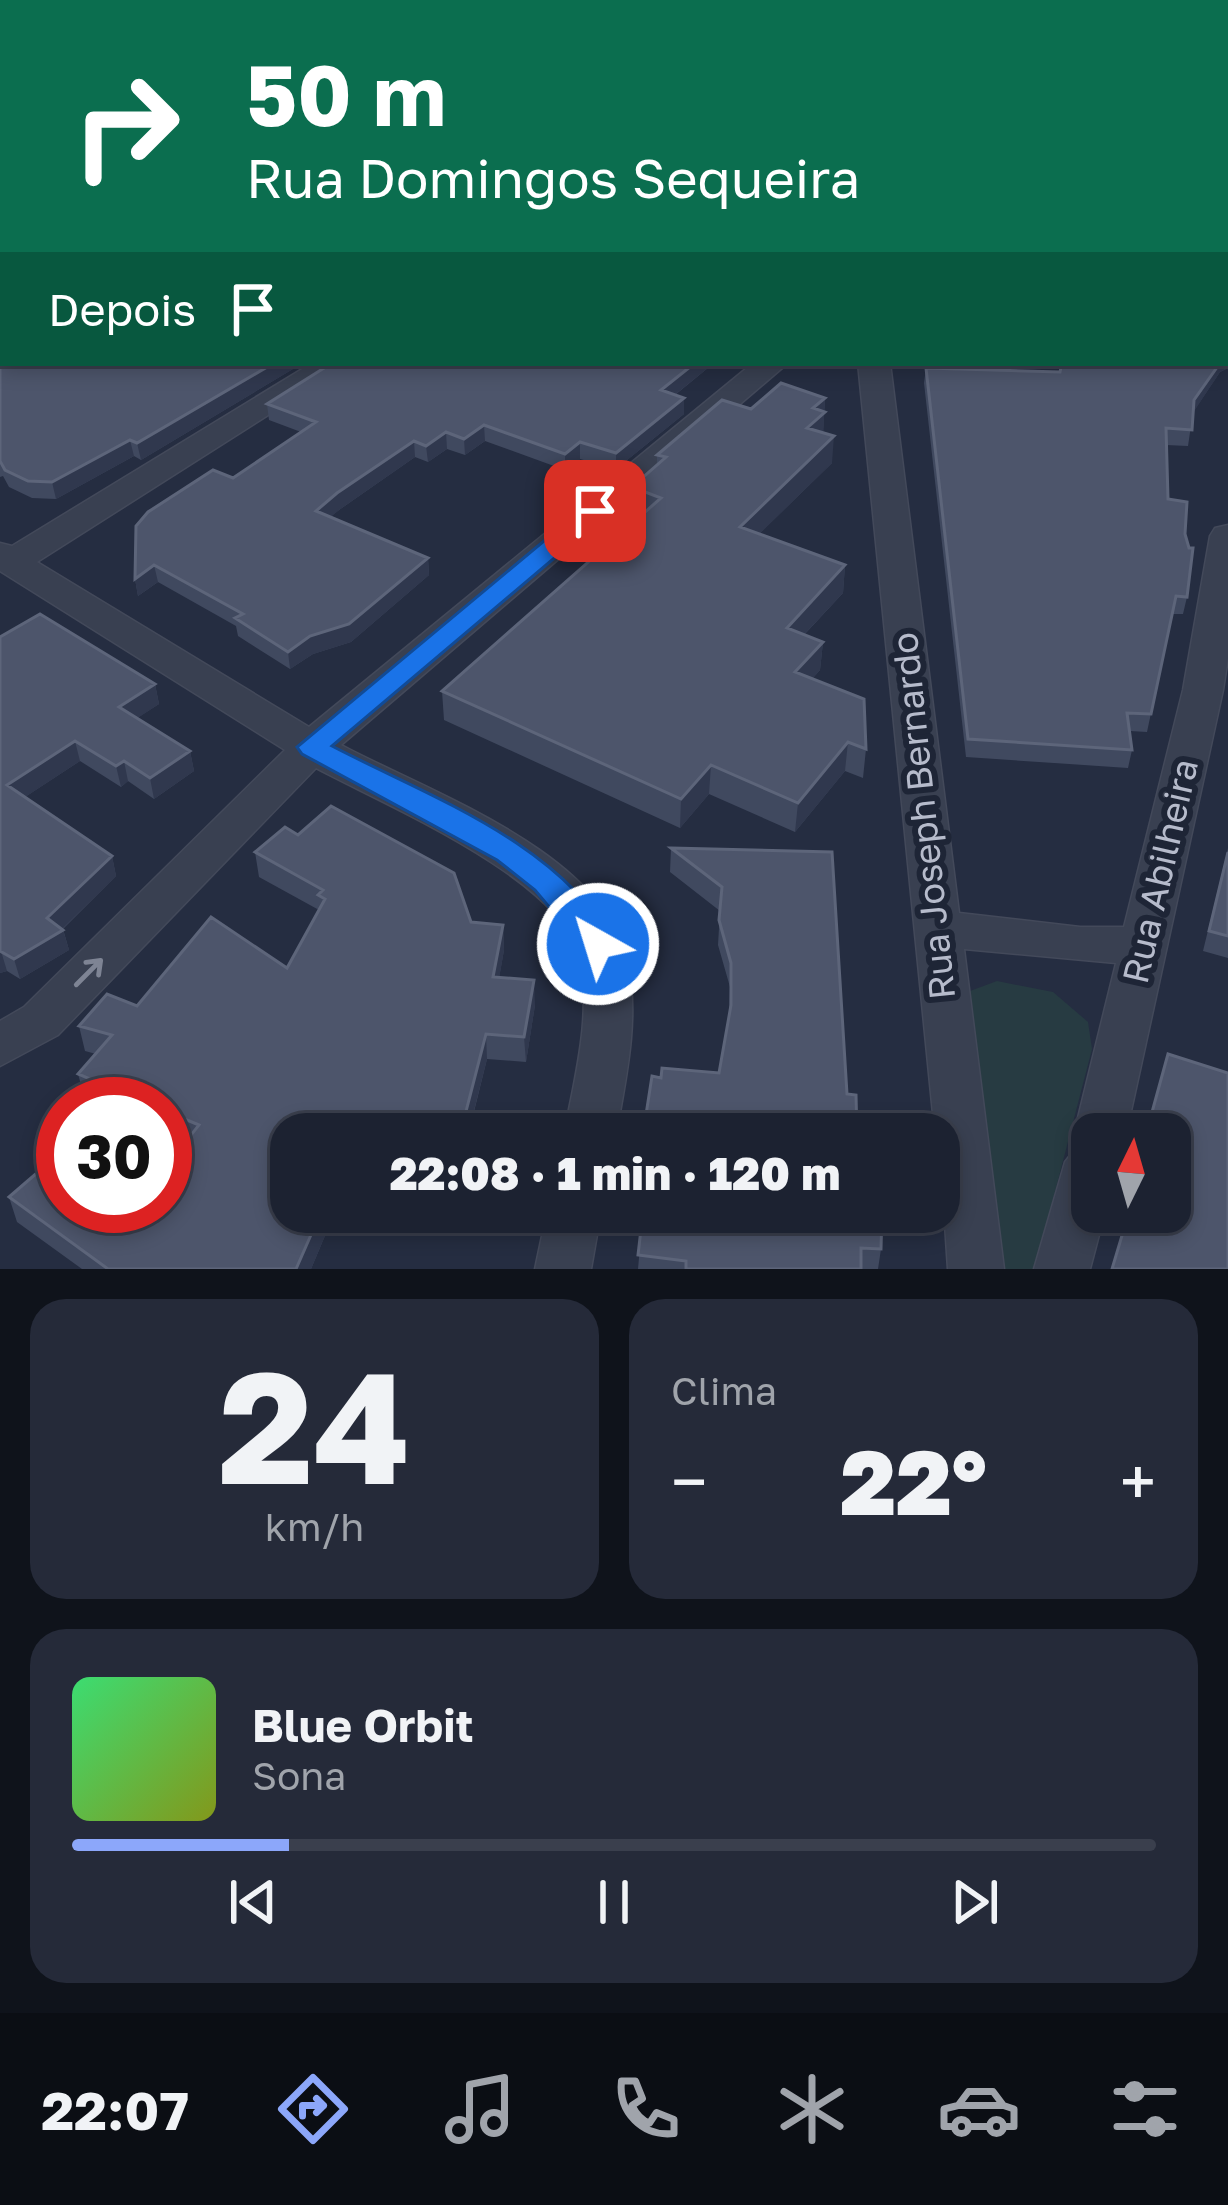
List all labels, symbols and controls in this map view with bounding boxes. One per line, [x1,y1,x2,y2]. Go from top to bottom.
text: 50 m [246,44,446,144]
icon: right [48,48,204,204]
text: Rua Domingos Sequeira [246,145,860,210]
icon: arrive [220,276,286,342]
text: Depois [48,282,196,336]
pin [544,460,646,562]
icon: arrive [562,478,628,544]
street label: Rua Joseph Bernardo [882,630,963,1002]
street label: Rua Abilheira [1113,754,1206,987]
position arrow [535,881,661,1007]
one-way arrow [74,958,103,987]
speed limit sign: 30 [36,1077,192,1233]
north arrow [1071,1113,1191,1233]
map controls [1071,1113,1191,1233]
text: 22:08 · 1 min · 120 m [390,1146,840,1200]
text: 24 [218,1331,411,1518]
text: Clima [671,1367,777,1414]
text: 22° [840,1427,987,1535]
text: − [671,1441,707,1521]
text: + [1120,1441,1156,1521]
text: km/h [265,1503,364,1550]
text: Blue Orbit [252,1698,474,1752]
text: Sona [252,1752,346,1799]
icon: previous [220,1869,286,1935]
icon: pause [581,1869,647,1935]
icon: next [942,1869,1008,1935]
icon: directions [271,2067,355,2151]
icon: music [438,2067,522,2151]
icon: phone [604,2067,688,2151]
icon: climate [770,2067,854,2151]
icon: car [937,2067,1021,2151]
icon: filters [1103,2067,1187,2151]
text: 22:07 [41,2077,189,2142]

